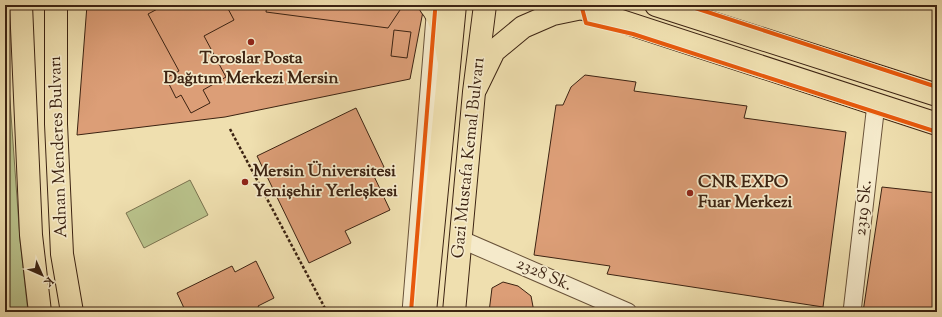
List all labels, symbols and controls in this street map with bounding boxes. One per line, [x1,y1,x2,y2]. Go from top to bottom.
marker: Toroslar Posta Dağıtım Merkezi Mersin [246,37,256,47]
place label: Toroslar Posta Dağıtım Merkezi Mersin [164,47,339,91]
street label: Adnan Menderes Bulvarı [44,55,74,238]
street label: Gazi Mustafa Kemal Bulvarı [447,56,492,260]
place label: Mersin Üniversitesi Yenişehir Yerleşkesi [253,160,398,204]
place label: CNR EXPO Fuar Merkezi [698,171,792,215]
marker: Mersin Üniversitesi Yenişehir Yerleşkesi [240,177,250,187]
street label: 2319 Sk. [849,179,879,237]
marker: CNR EXPO Fuar Merkezi [685,188,695,198]
street label: 2328 Sk. [512,252,576,298]
north arrow [22,255,62,295]
text: K [40,272,58,290]

